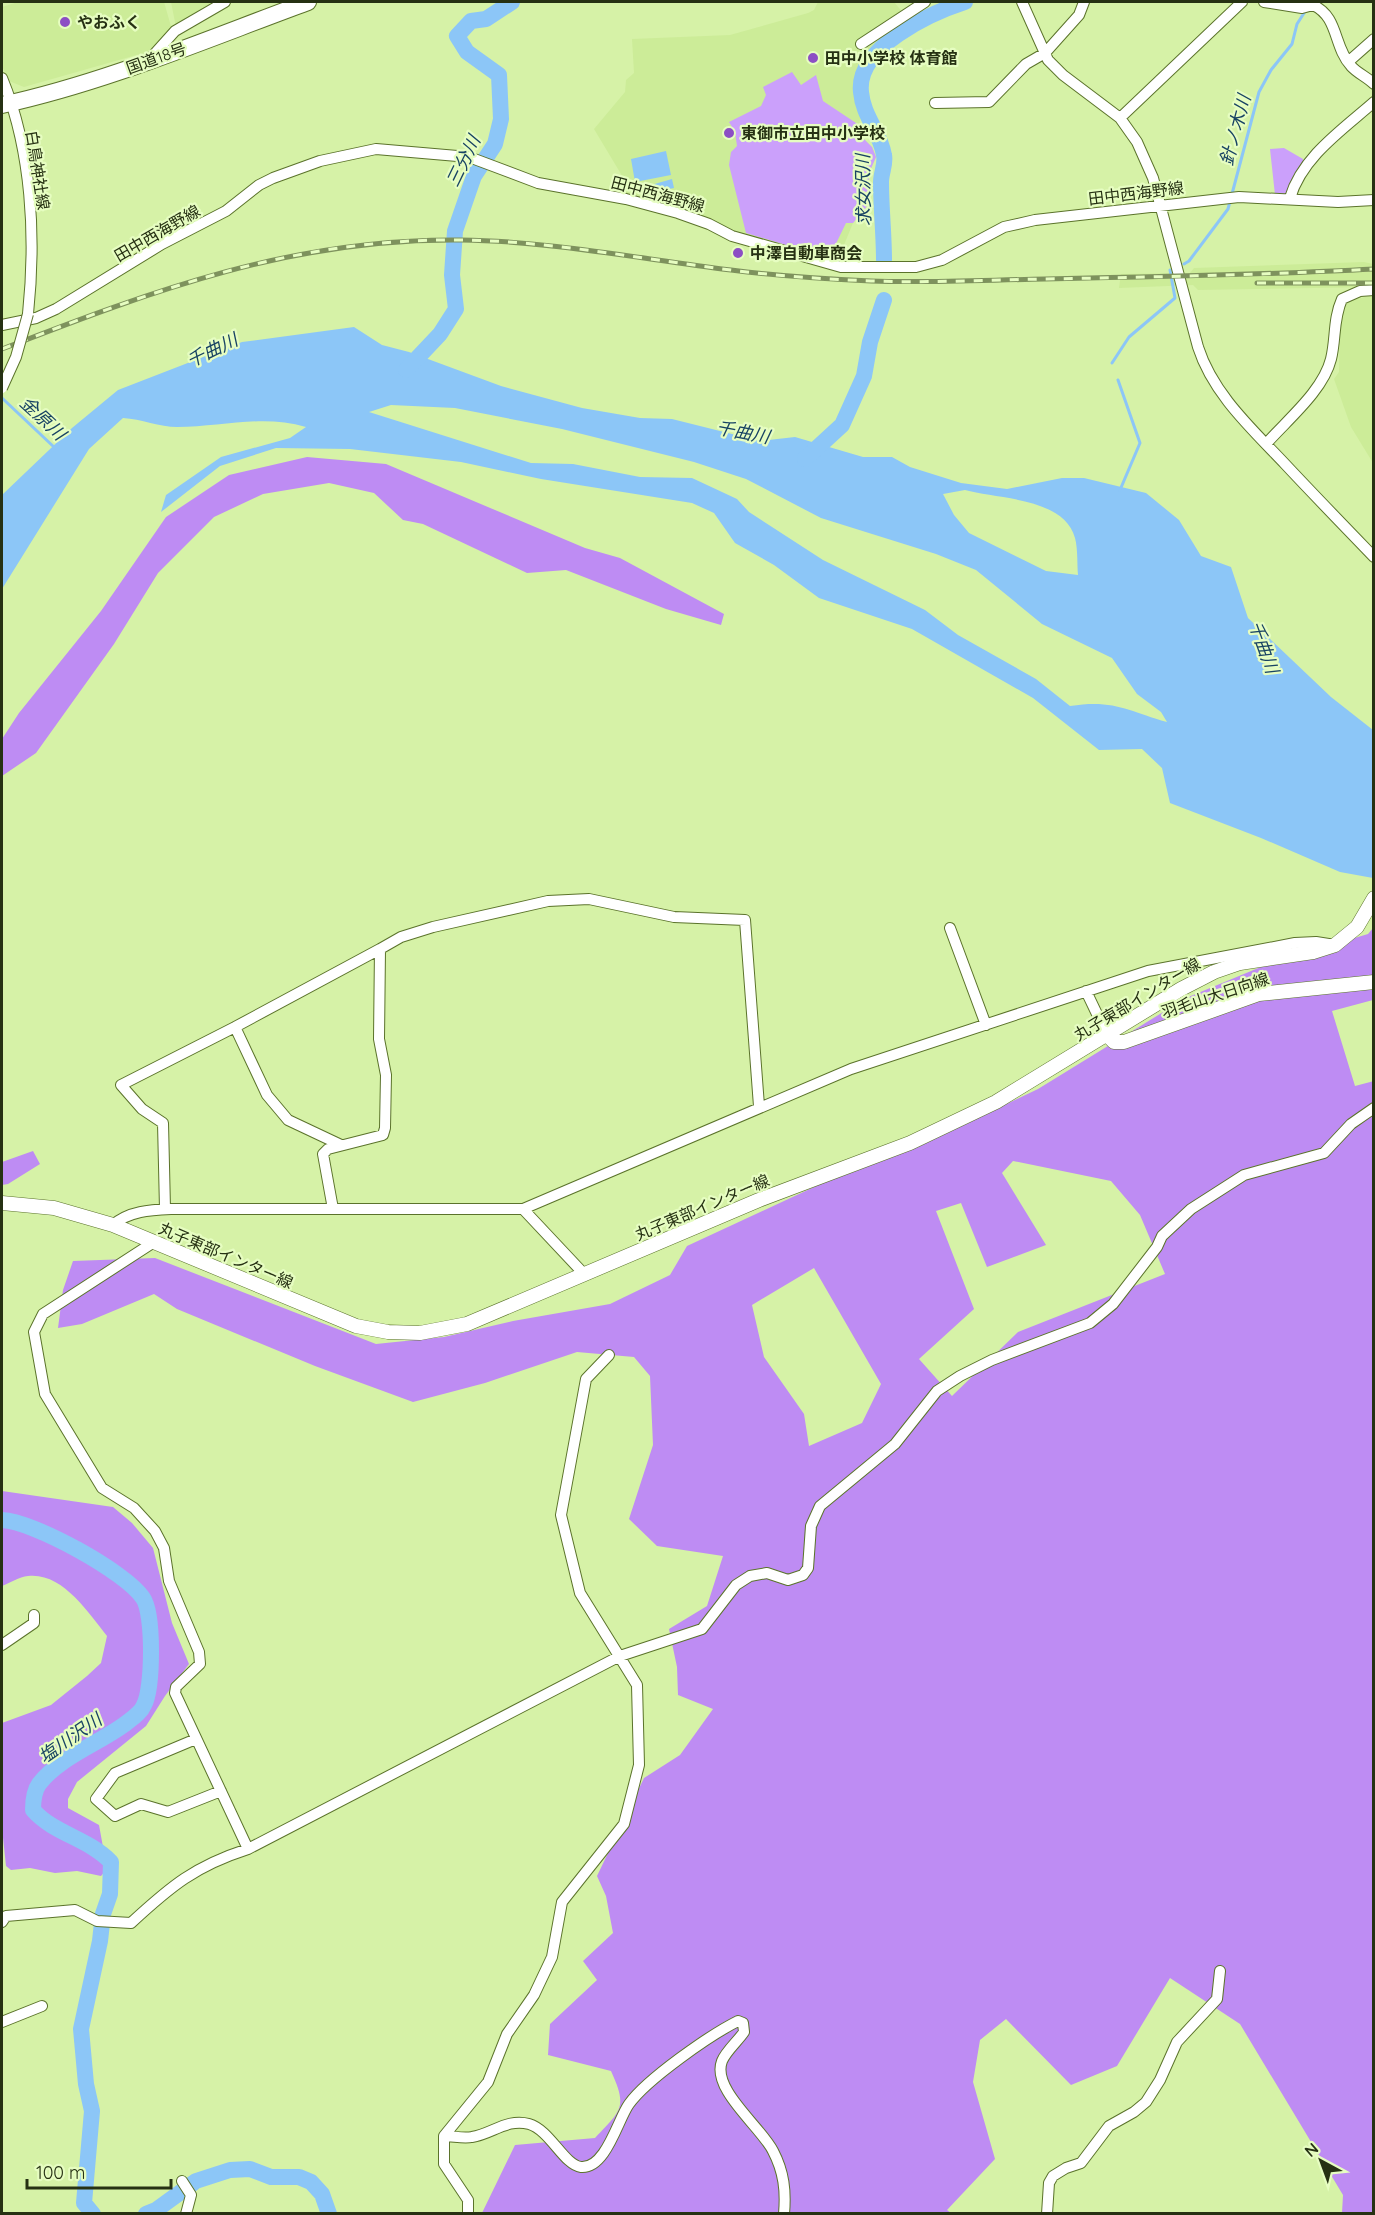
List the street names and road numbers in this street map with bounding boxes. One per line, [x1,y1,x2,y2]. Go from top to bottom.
street label: 国道18号 [123,38,189,78]
street label: 白鳥神社線 [22,129,54,211]
street label: 田中西海野線 [609,172,707,216]
street label: 田中西海野線 [1087,177,1185,209]
street label: 田中西海野線 [110,200,204,266]
street label: 丸子東部インター線 [1070,953,1204,1045]
street label: 羽毛山大日向線 [1159,968,1271,1022]
street label: 丸子東部インター線 [632,1170,772,1244]
street label: 丸子東部インター線 [156,1218,296,1292]

